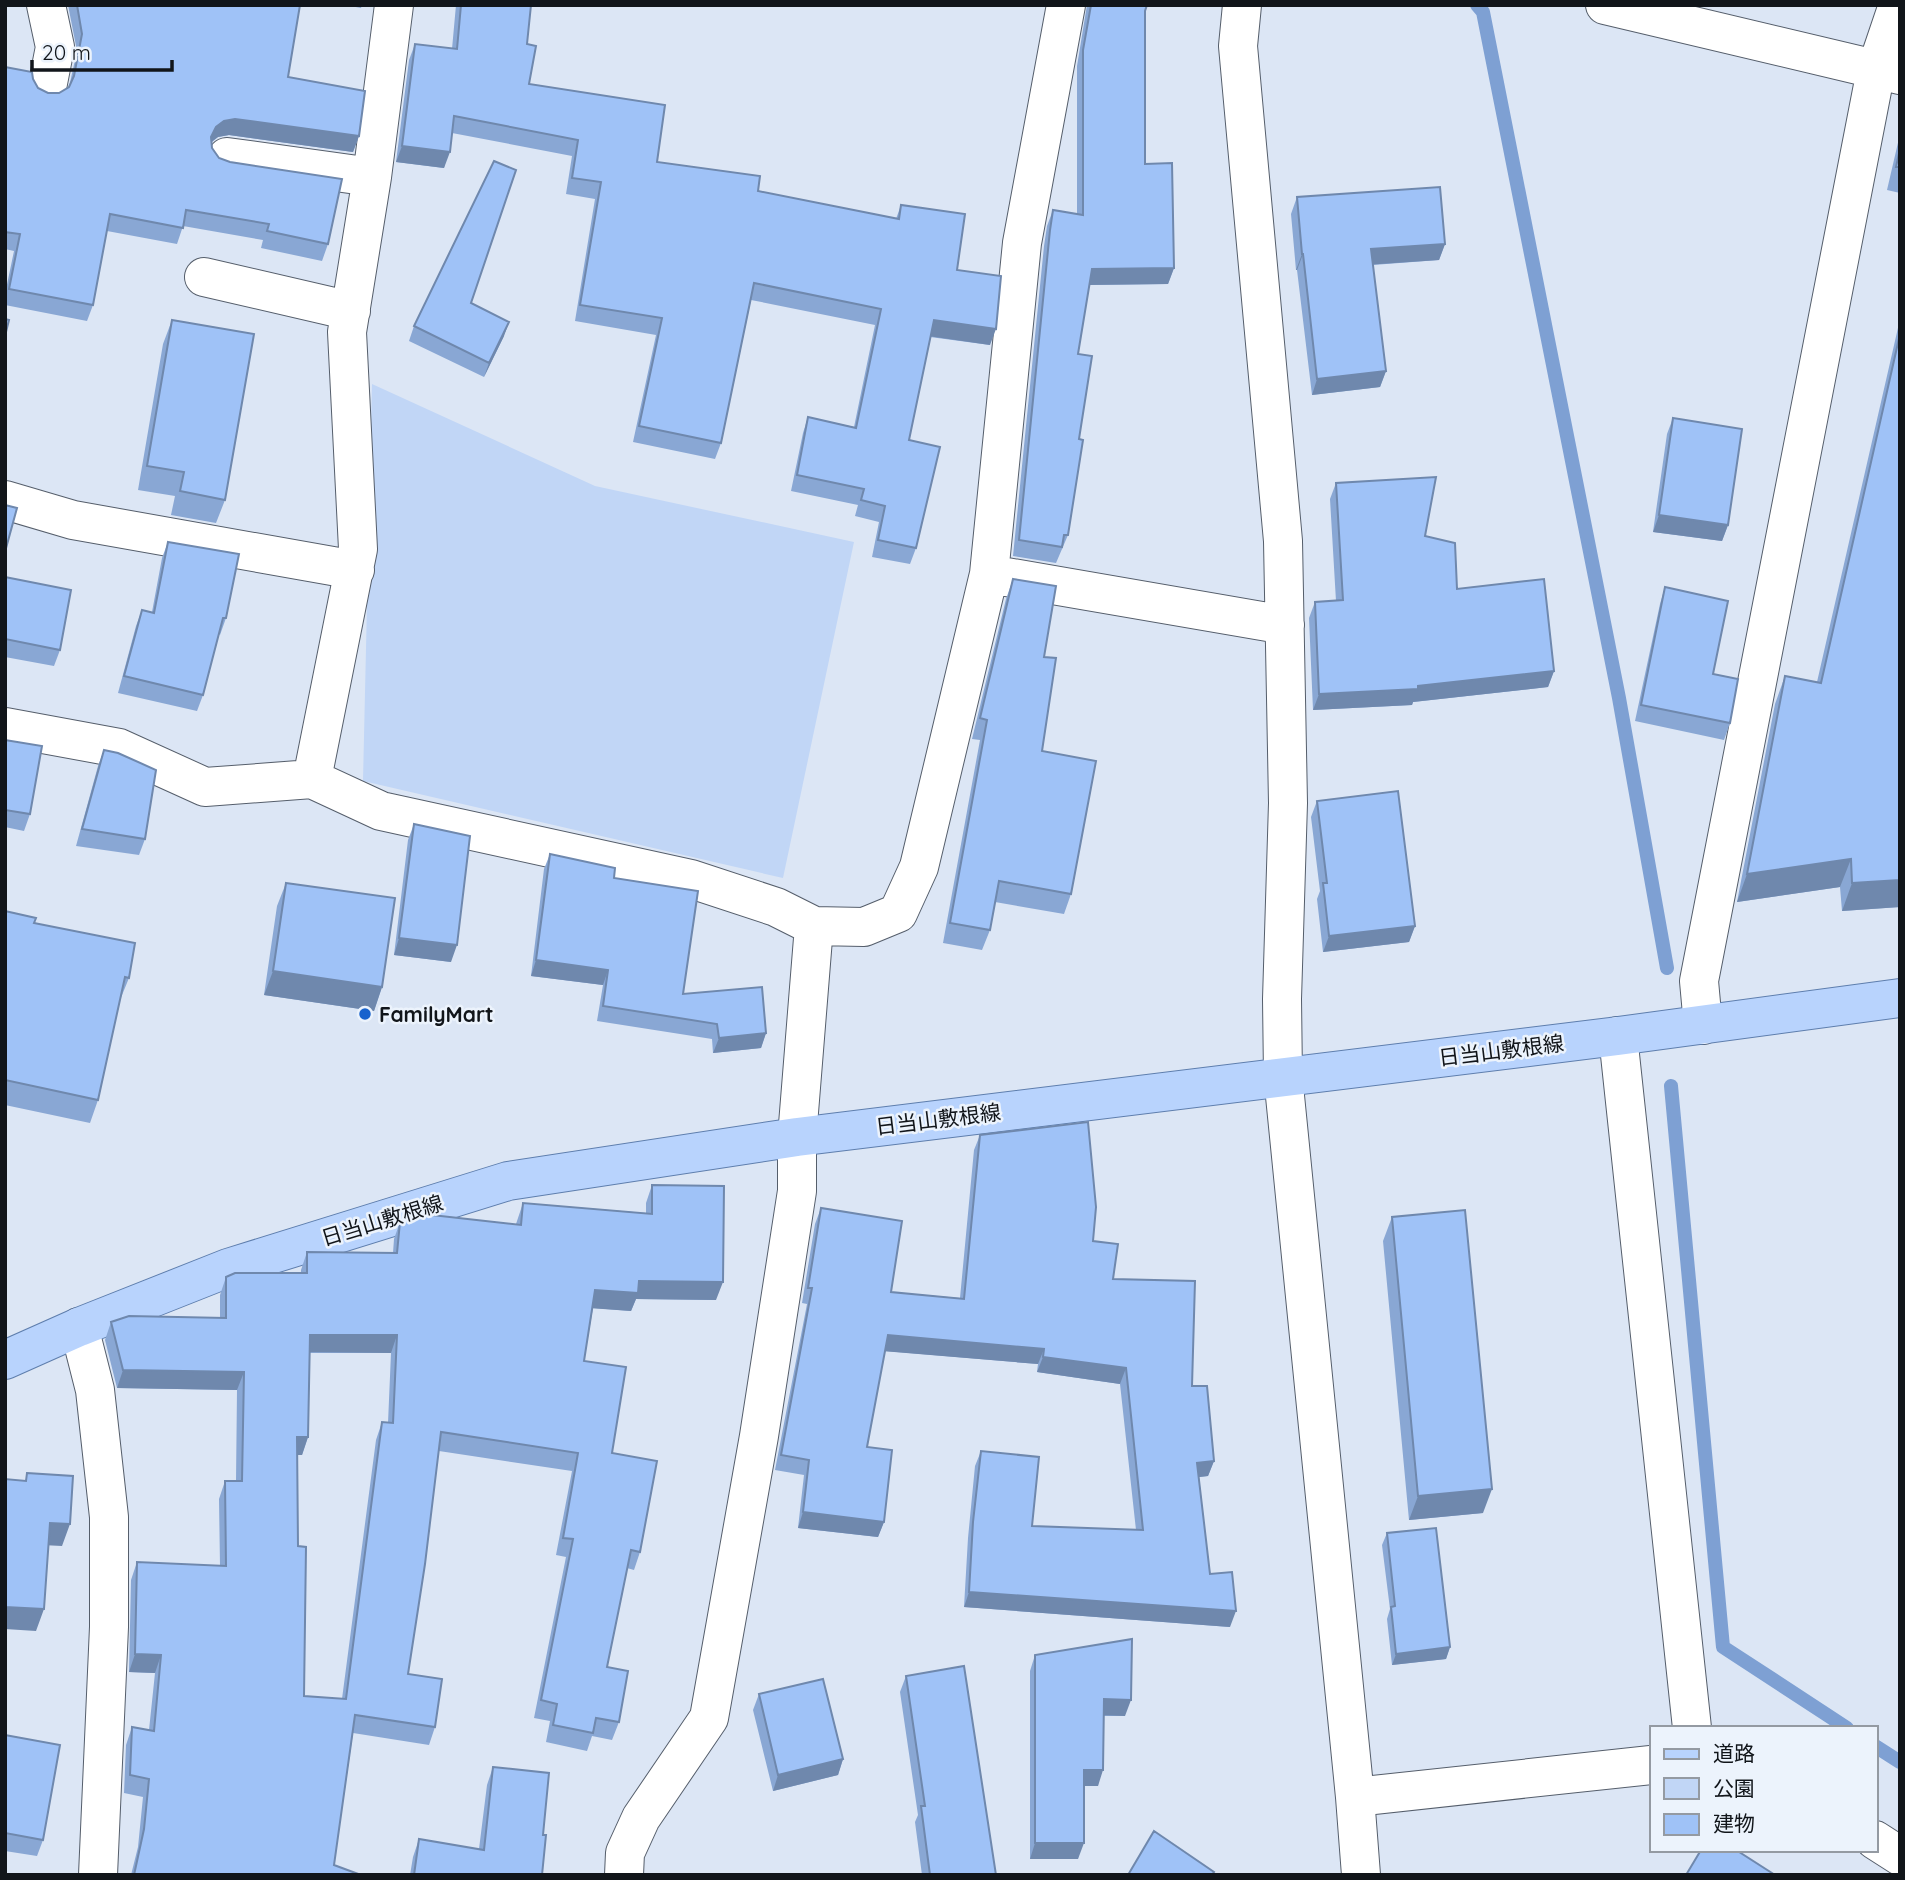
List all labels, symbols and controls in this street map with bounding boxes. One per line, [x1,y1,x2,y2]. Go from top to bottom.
scale bar [32,28,172,72]
text: 20 m [42,39,91,65]
place label: FamilyMart [379,1001,494,1027]
marker: FamilyMart [357,1006,373,1022]
street label: 日当山敷根線 [1437,1029,1565,1071]
street label: 日当山敷根線 [874,1098,1002,1140]
street label: 日当山敷根線 [318,1189,446,1251]
legend [1650,1726,1877,1852]
text: 道路 [1713,1740,1755,1766]
text: 公園 [1713,1775,1755,1801]
text: 建物 [1713,1810,1755,1836]

